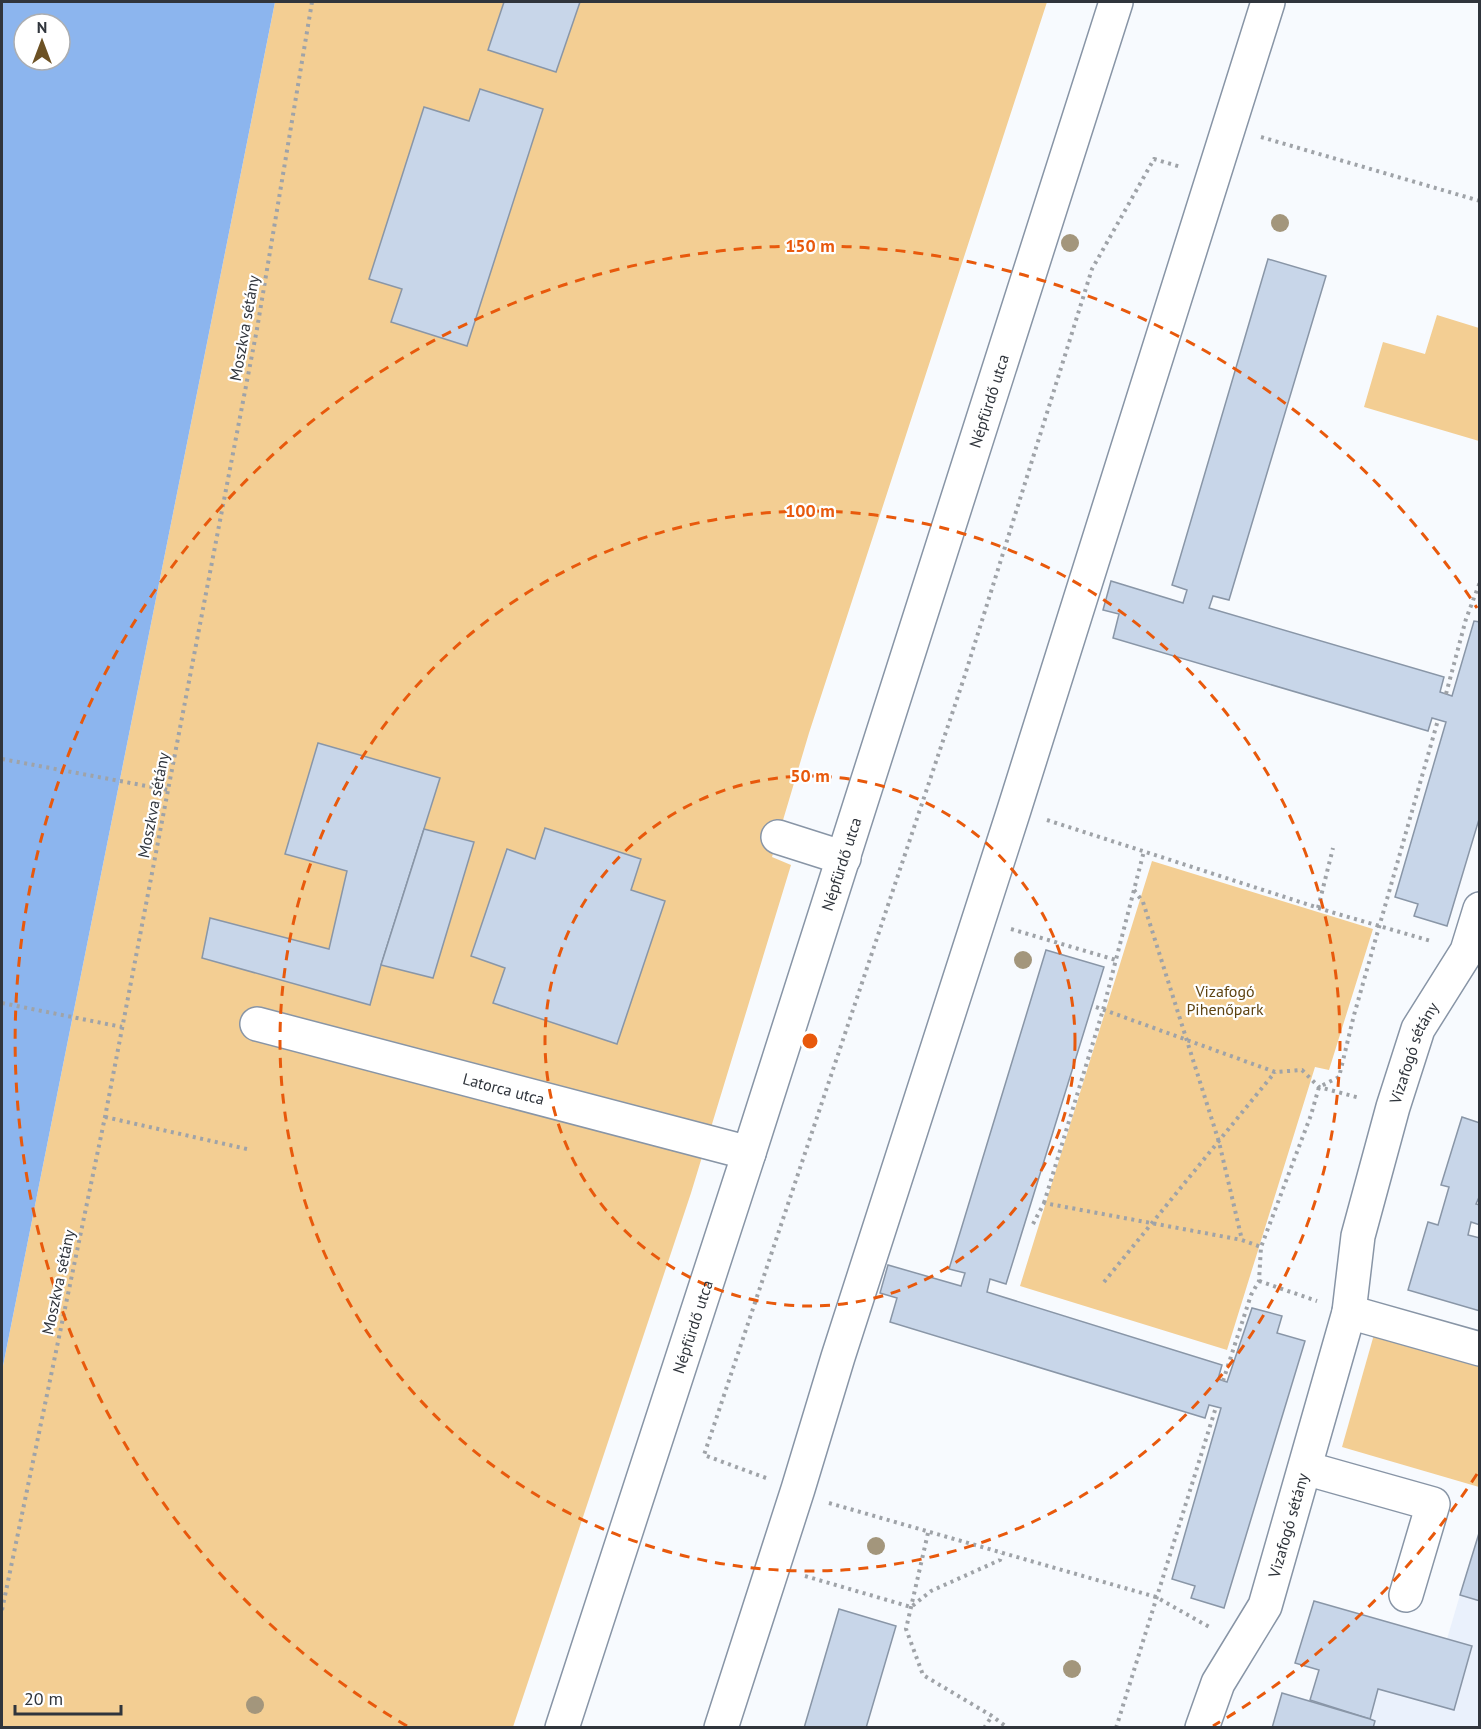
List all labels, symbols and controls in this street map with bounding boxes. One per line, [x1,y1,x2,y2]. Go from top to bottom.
north arrow [12,12,72,72]
text: N [37,17,47,37]
text: 150 m [785,234,835,257]
street label: Moszkva sétány [225,273,263,382]
street label: Népfürdő utca [965,352,1013,450]
text: 100 m [785,499,835,522]
street label: Moszkva sétány [133,750,173,859]
text: 50 m [790,764,830,787]
street label: Népfürdő utca [817,815,865,913]
park label: Vizafogó Pihenőpark [1186,981,1264,1019]
street label: Vizafogó sétány [1384,998,1443,1107]
centre of rings [800,1031,820,1051]
street label: Latorca utca [461,1068,547,1109]
street label: Moszkva sétány [37,1227,79,1336]
street label: Népfürdő utca [668,1277,717,1376]
street label: Vizafogó sétány [1263,1470,1313,1581]
scale bar [15,1678,122,1716]
text: 20 m [24,1687,63,1710]

